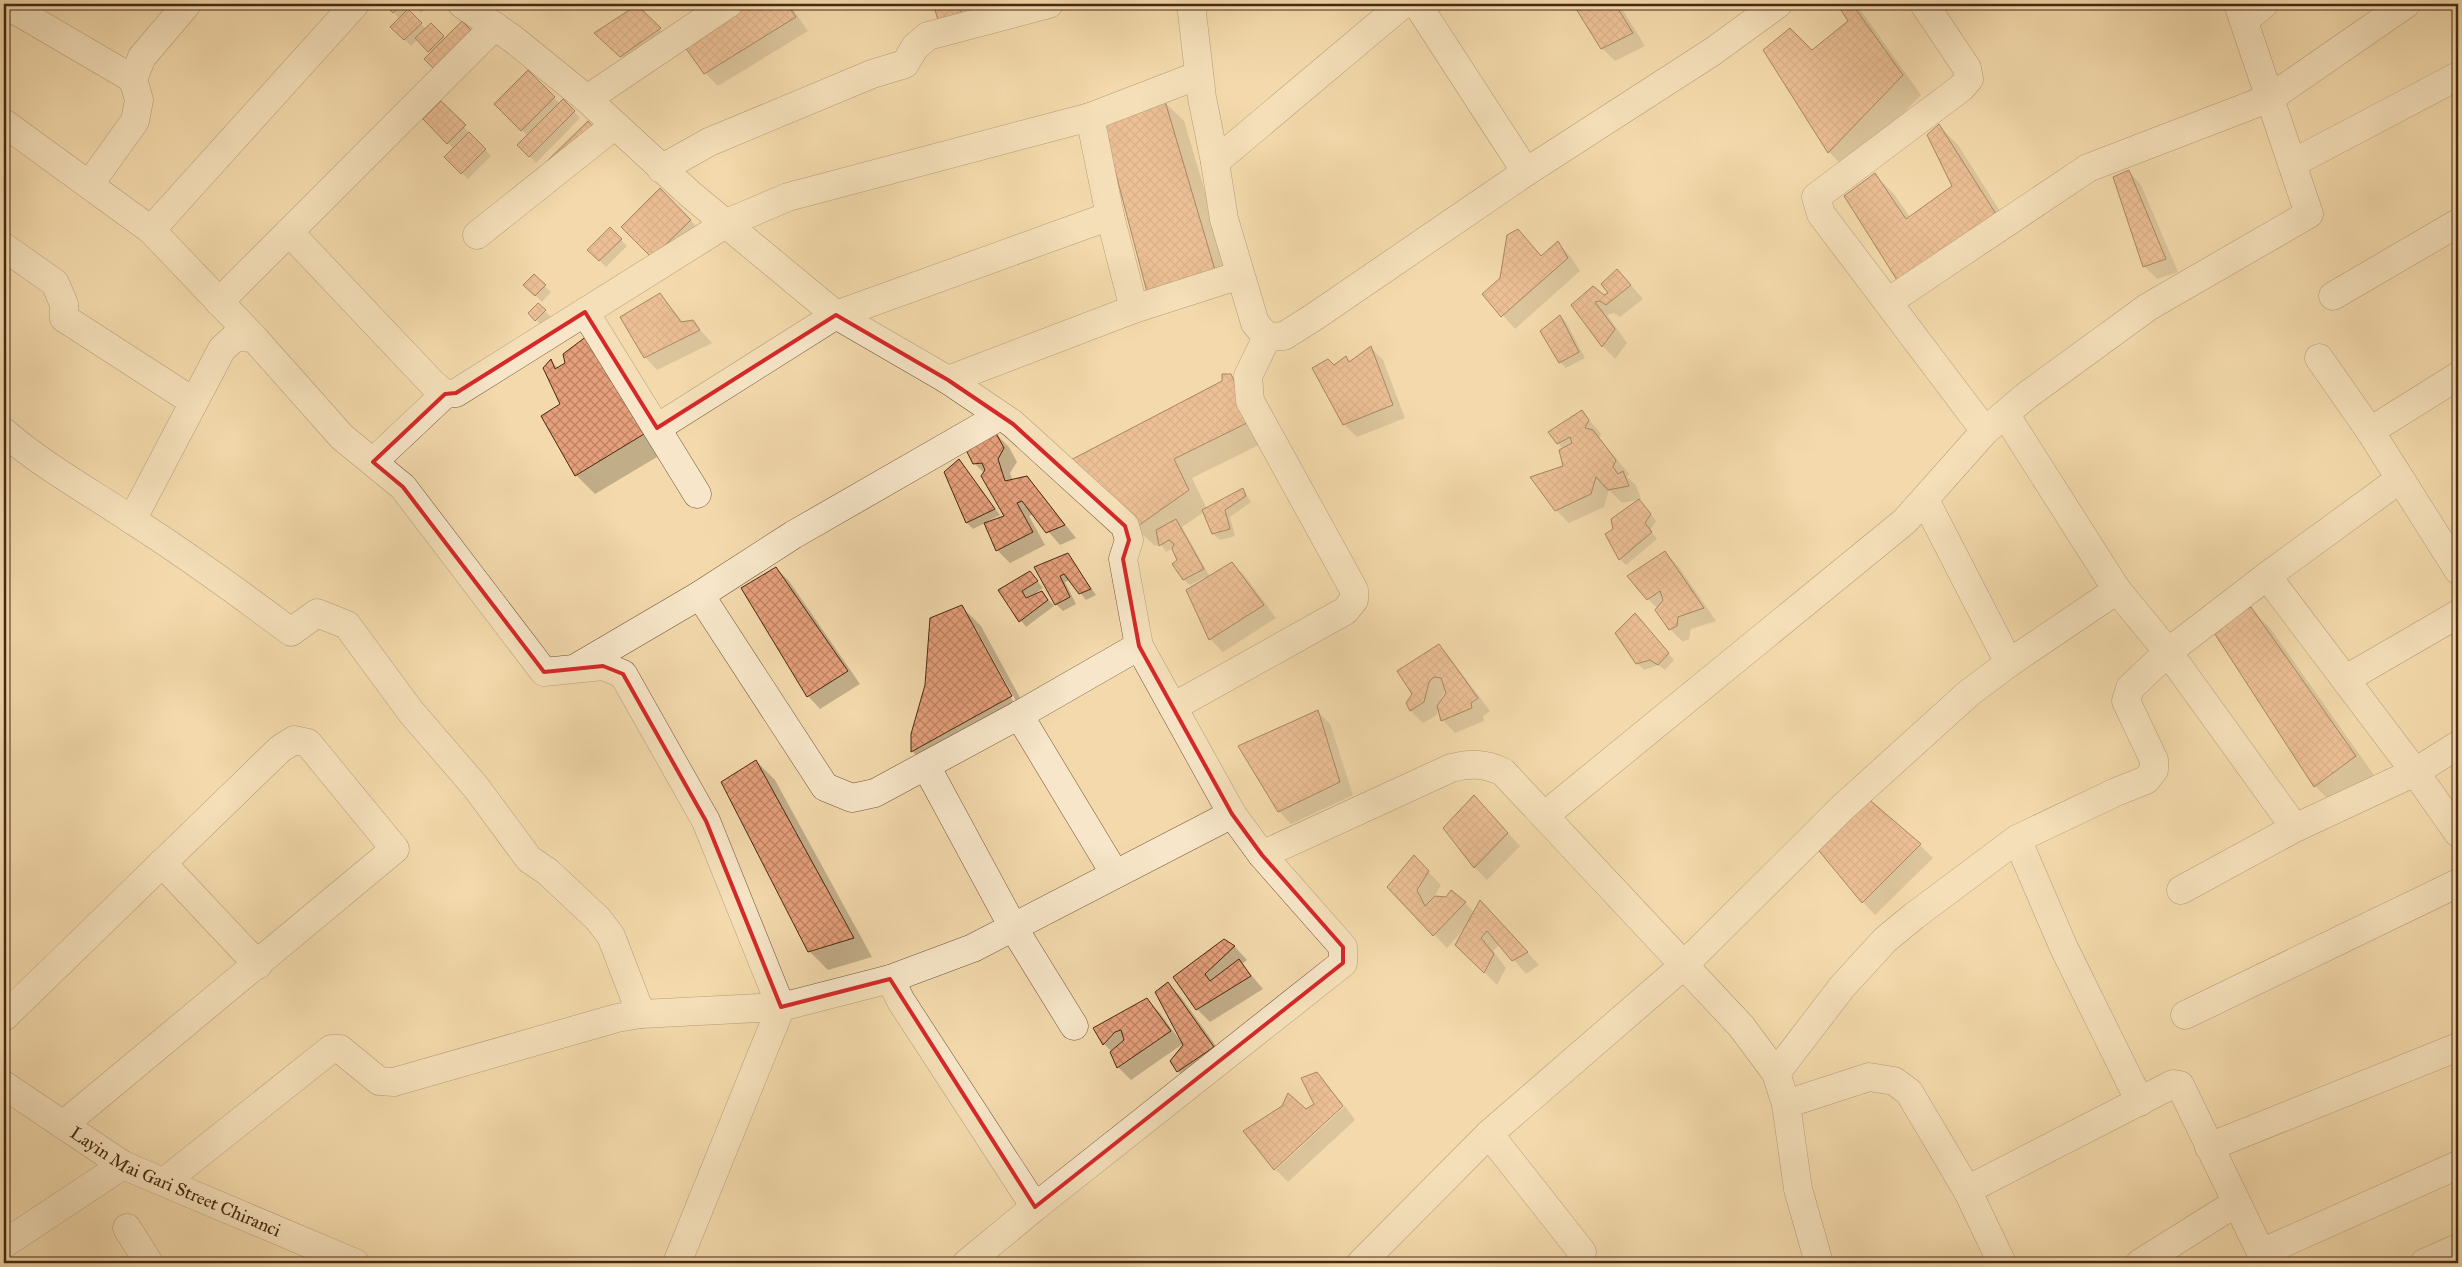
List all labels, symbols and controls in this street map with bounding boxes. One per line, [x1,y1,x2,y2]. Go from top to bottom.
street label: Layin Mai Gari Street Chiranci [66,1122,284,1241]

